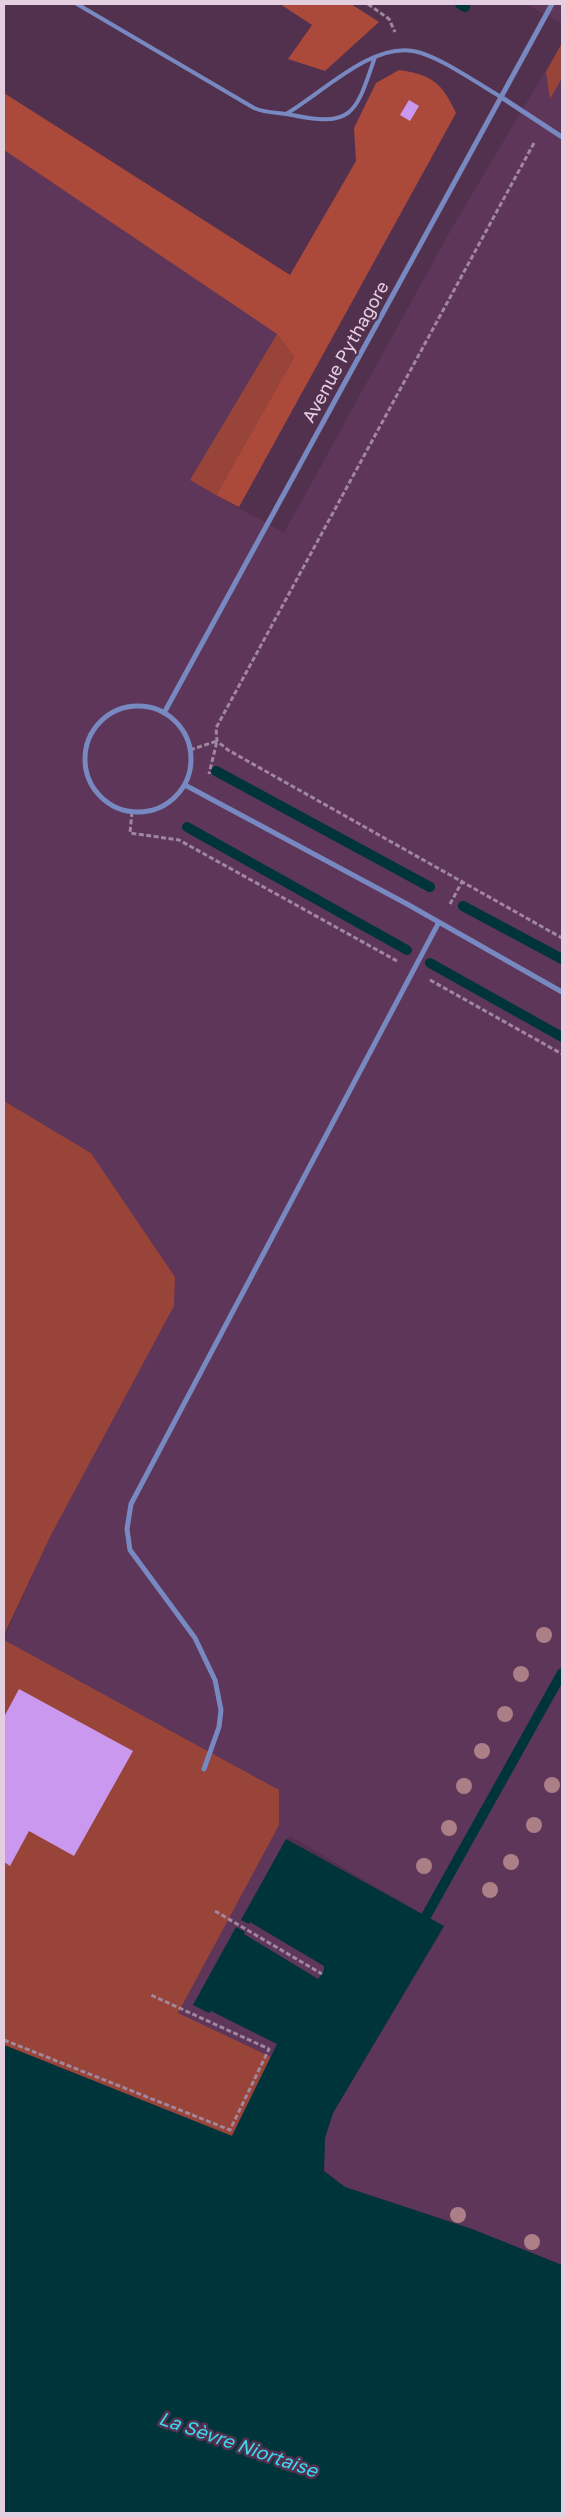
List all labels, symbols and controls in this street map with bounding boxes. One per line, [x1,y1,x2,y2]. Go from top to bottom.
street label: Avenue Pythagore [298,277,394,427]
water label: La Sèvre Niortaise [156,2407,320,2483]

